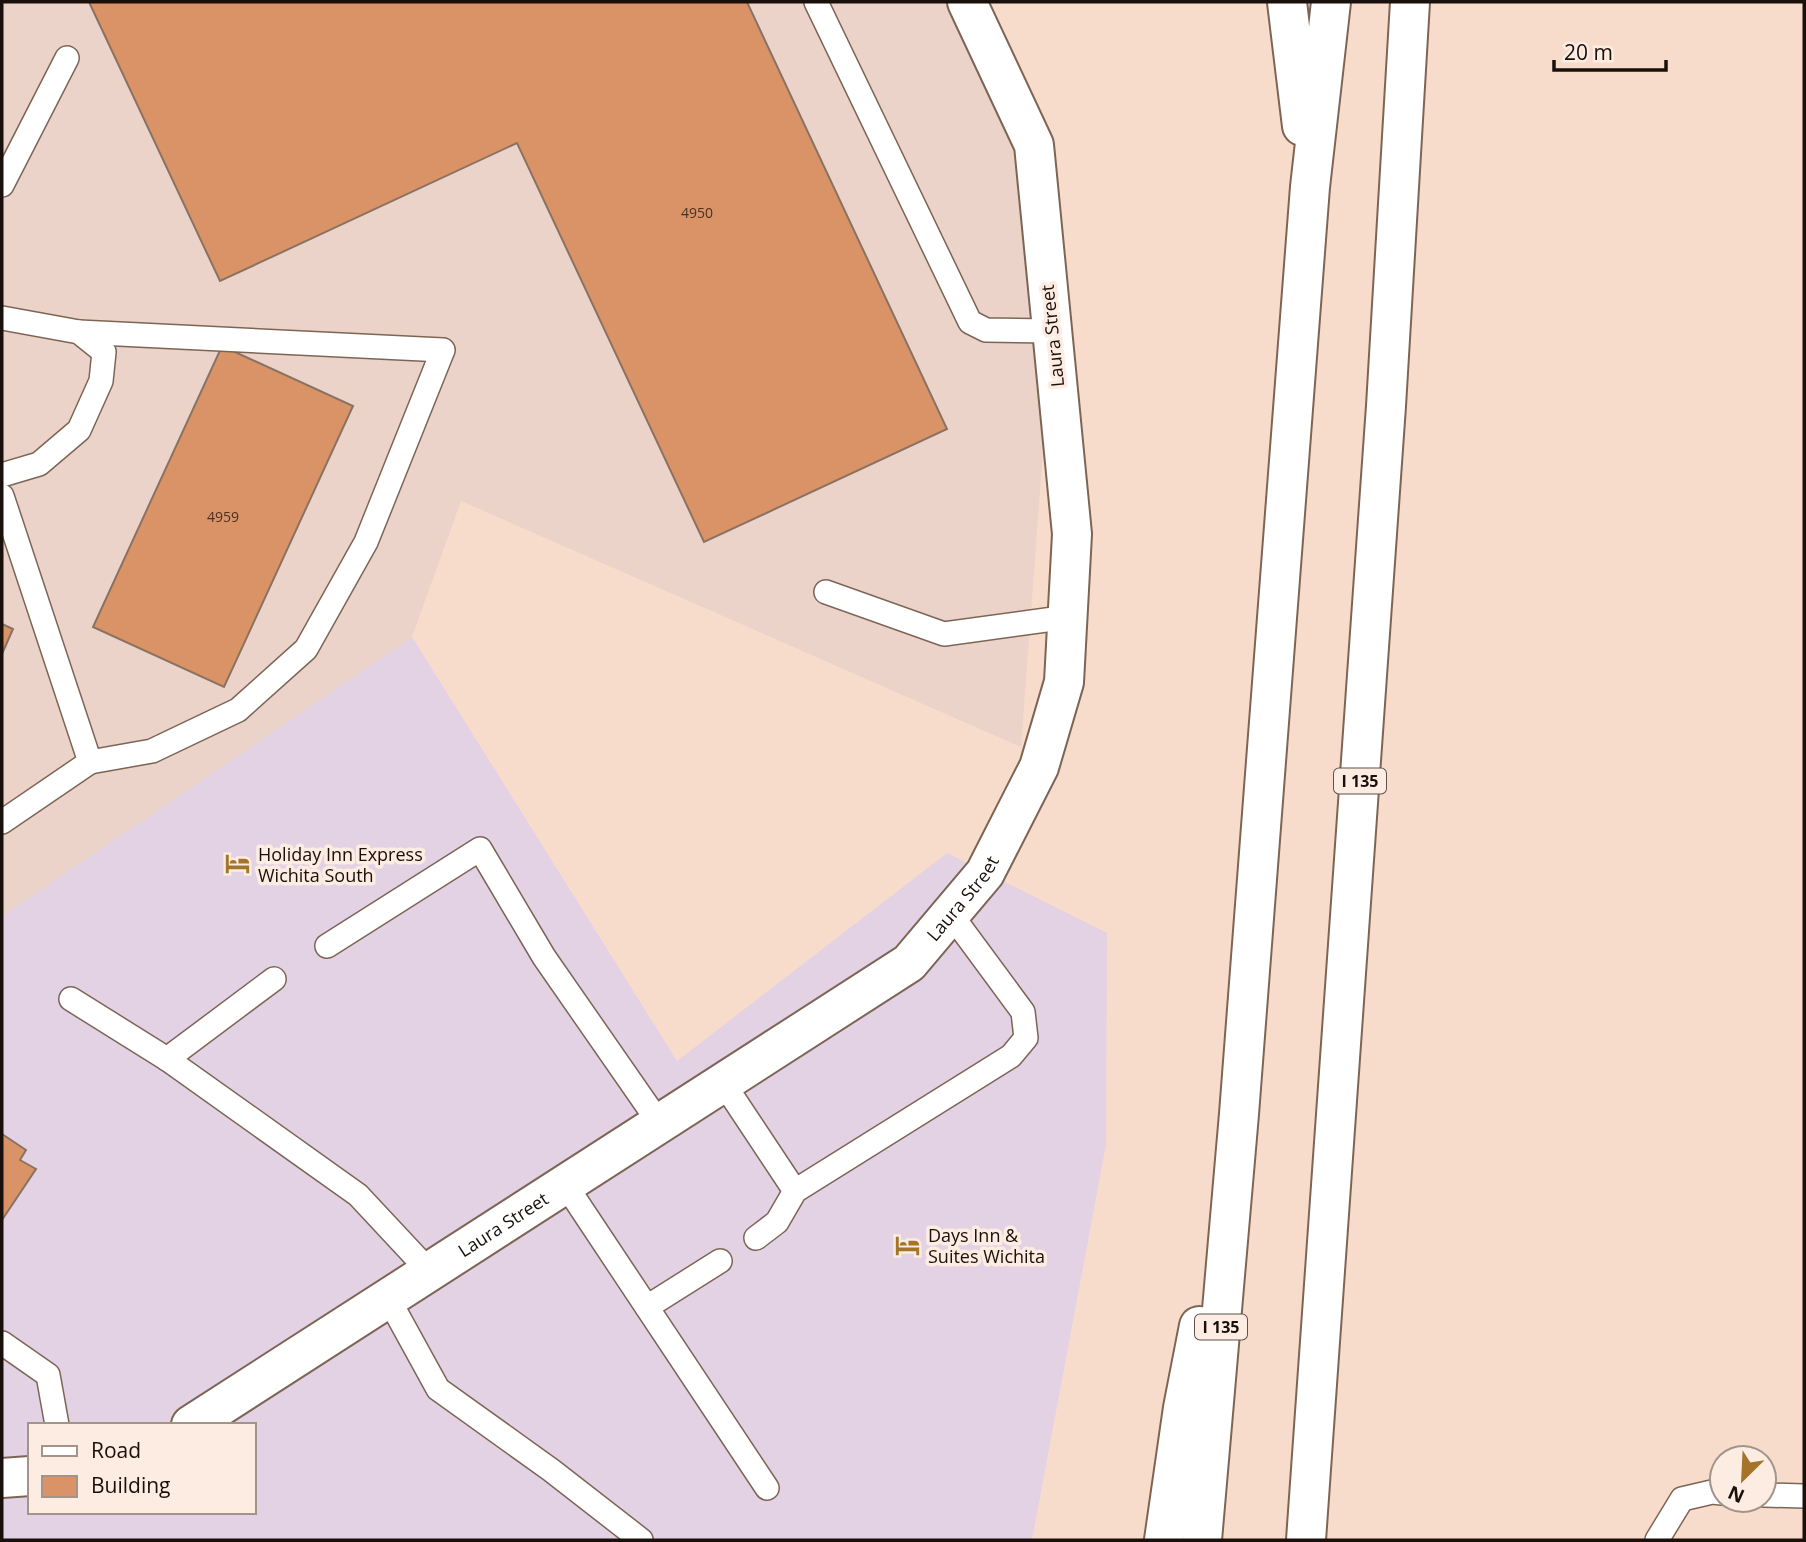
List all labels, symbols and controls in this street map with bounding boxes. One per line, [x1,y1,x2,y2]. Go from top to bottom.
scale bar [1554,28,1666,72]
text: 20 m [1564,38,1613,66]
house number: 4950 [681,203,713,222]
street label: Laura Street [1035,284,1069,388]
house number: 4959 [207,507,239,526]
road number: I 135 [1334,768,1386,794]
place label: Holiday Inn Express Wichita South [258,842,423,887]
hotel icon: Holiday Inn Express Wichita South [224,850,252,878]
street label: Laura Street [921,852,1004,946]
street label: Laura Street [453,1186,553,1262]
place label: Days Inn & Suites Wichita [928,1223,1045,1268]
hotel icon: Days Inn & Suites Wichita [894,1231,922,1259]
road number: I 135 [1195,1315,1247,1340]
legend [28,1423,256,1514]
text: Road [91,1436,141,1464]
north arrow [1708,1444,1778,1514]
text: Building [91,1471,170,1499]
text: N [1724,1480,1748,1510]

